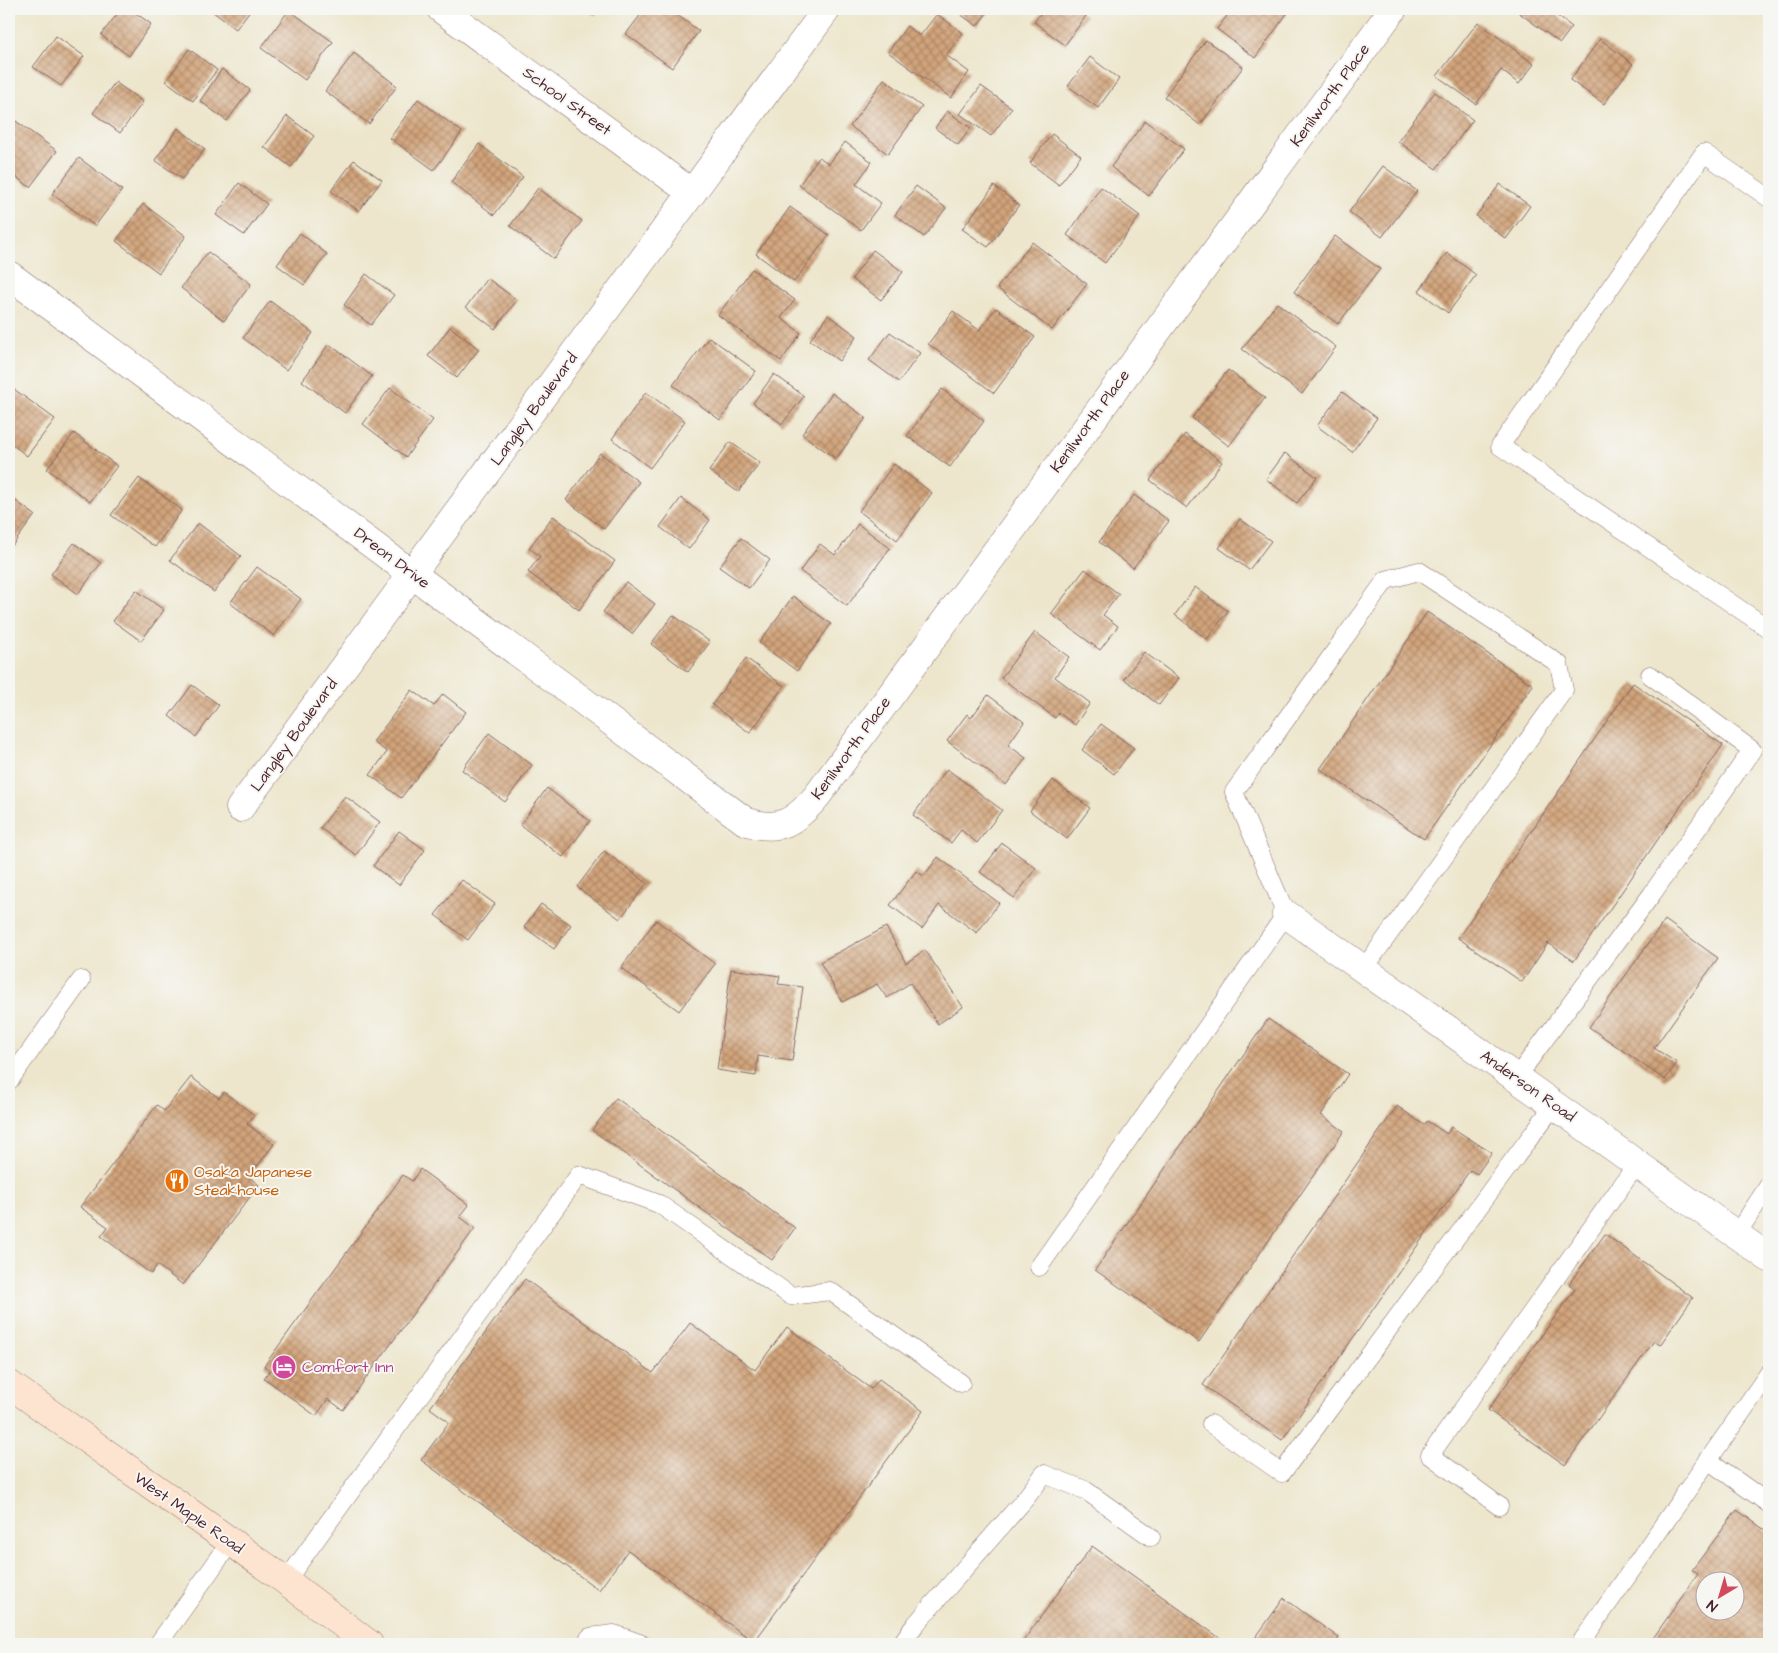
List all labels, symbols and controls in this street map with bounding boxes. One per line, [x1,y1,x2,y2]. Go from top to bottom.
street label: Kenilworth Place [1285,39,1375,151]
street label: School Street [518,61,616,141]
street label: Langley Boulevard [485,348,583,471]
street label: Kenilworth Place [1045,365,1135,477]
street label: Dreon Drive [350,522,435,594]
street label: Langley Boulevard [245,674,343,797]
street label: Kenilworth Place [806,692,896,804]
street label: Anderson Road [1476,1045,1580,1127]
place label: Osaka Japanese Steakhouse [194,1161,313,1201]
restaurant icon: Osaka Japanese Steakhouse [164,1168,190,1194]
hotel icon: Comfort Inn [271,1354,297,1380]
place label: Comfort Inn [302,1356,393,1378]
street label: West Maple Road [130,1467,248,1559]
north arrow [1696,1570,1746,1620]
text: N [1703,1595,1722,1616]

